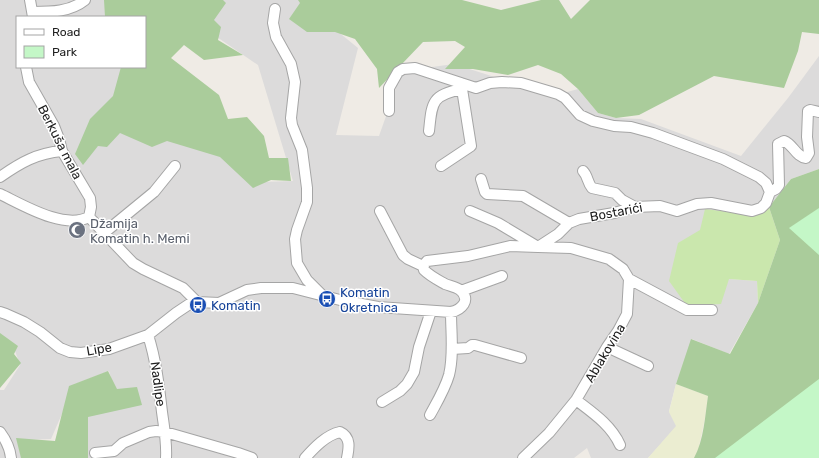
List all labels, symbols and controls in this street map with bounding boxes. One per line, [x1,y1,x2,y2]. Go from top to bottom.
legend [16,16,146,68]
text: Road [52,25,80,39]
text: Park [52,45,78,59]
street label: Berkuša mala [35,102,85,182]
street label: Bostarići [588,200,644,224]
place label: Džamija Komatin h. Memi [90,216,190,246]
mosque icon: Džamija Komatin h. Memi [67,220,87,240]
place label: Komatin Okretnica [340,285,398,315]
bus stop icon: Komatin Okretnica [317,289,337,309]
bus stop icon: Komatin [188,295,208,315]
place label: Komatin [211,298,261,313]
street label: Ablakovina [582,321,628,385]
street label: Lipe [85,339,113,359]
street label: Nadlipe [147,361,169,407]

